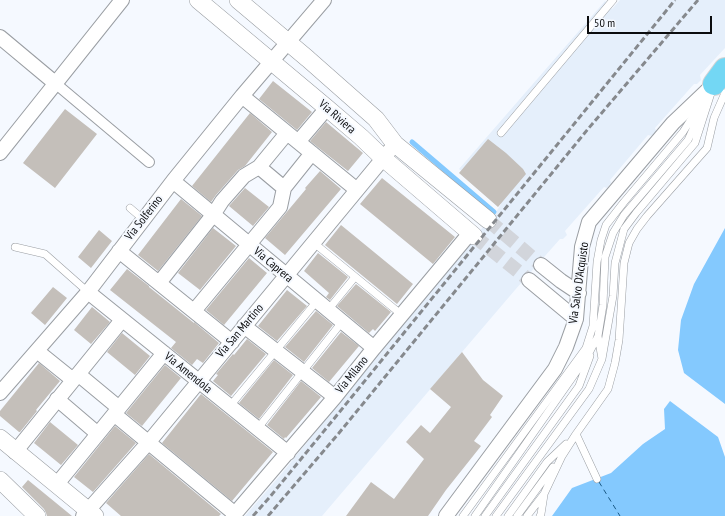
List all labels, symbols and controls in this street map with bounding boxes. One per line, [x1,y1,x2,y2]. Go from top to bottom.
scale bar [589,8,714,34]
text: 50 m [594,15,615,30]
street label: Via Riviera [316,97,358,137]
street label: Via Solferino [122,193,166,243]
street label: Via Salvo D'Acquisto [566,241,592,325]
street label: Via Caprera [250,244,296,286]
street label: Via San Martino [213,301,267,361]
street label: Via Amendola [161,349,215,397]
street label: Via Milano [333,353,371,397]

